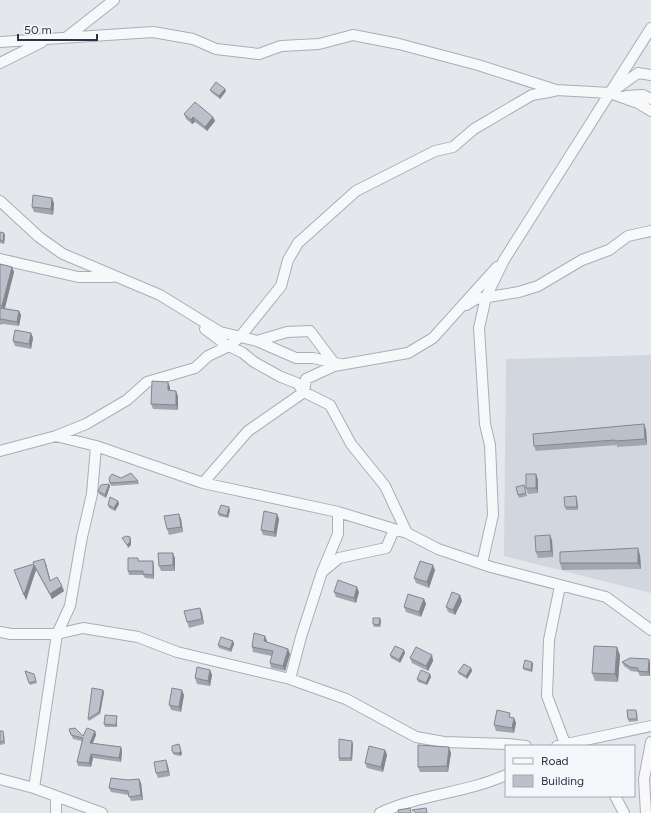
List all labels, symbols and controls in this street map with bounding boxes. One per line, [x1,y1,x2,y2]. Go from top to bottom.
scale bar [18,16,97,42]
text: 50 m [24,23,52,37]
legend [505,745,635,797]
text: Road [541,754,569,768]
text: Building [541,774,584,788]

